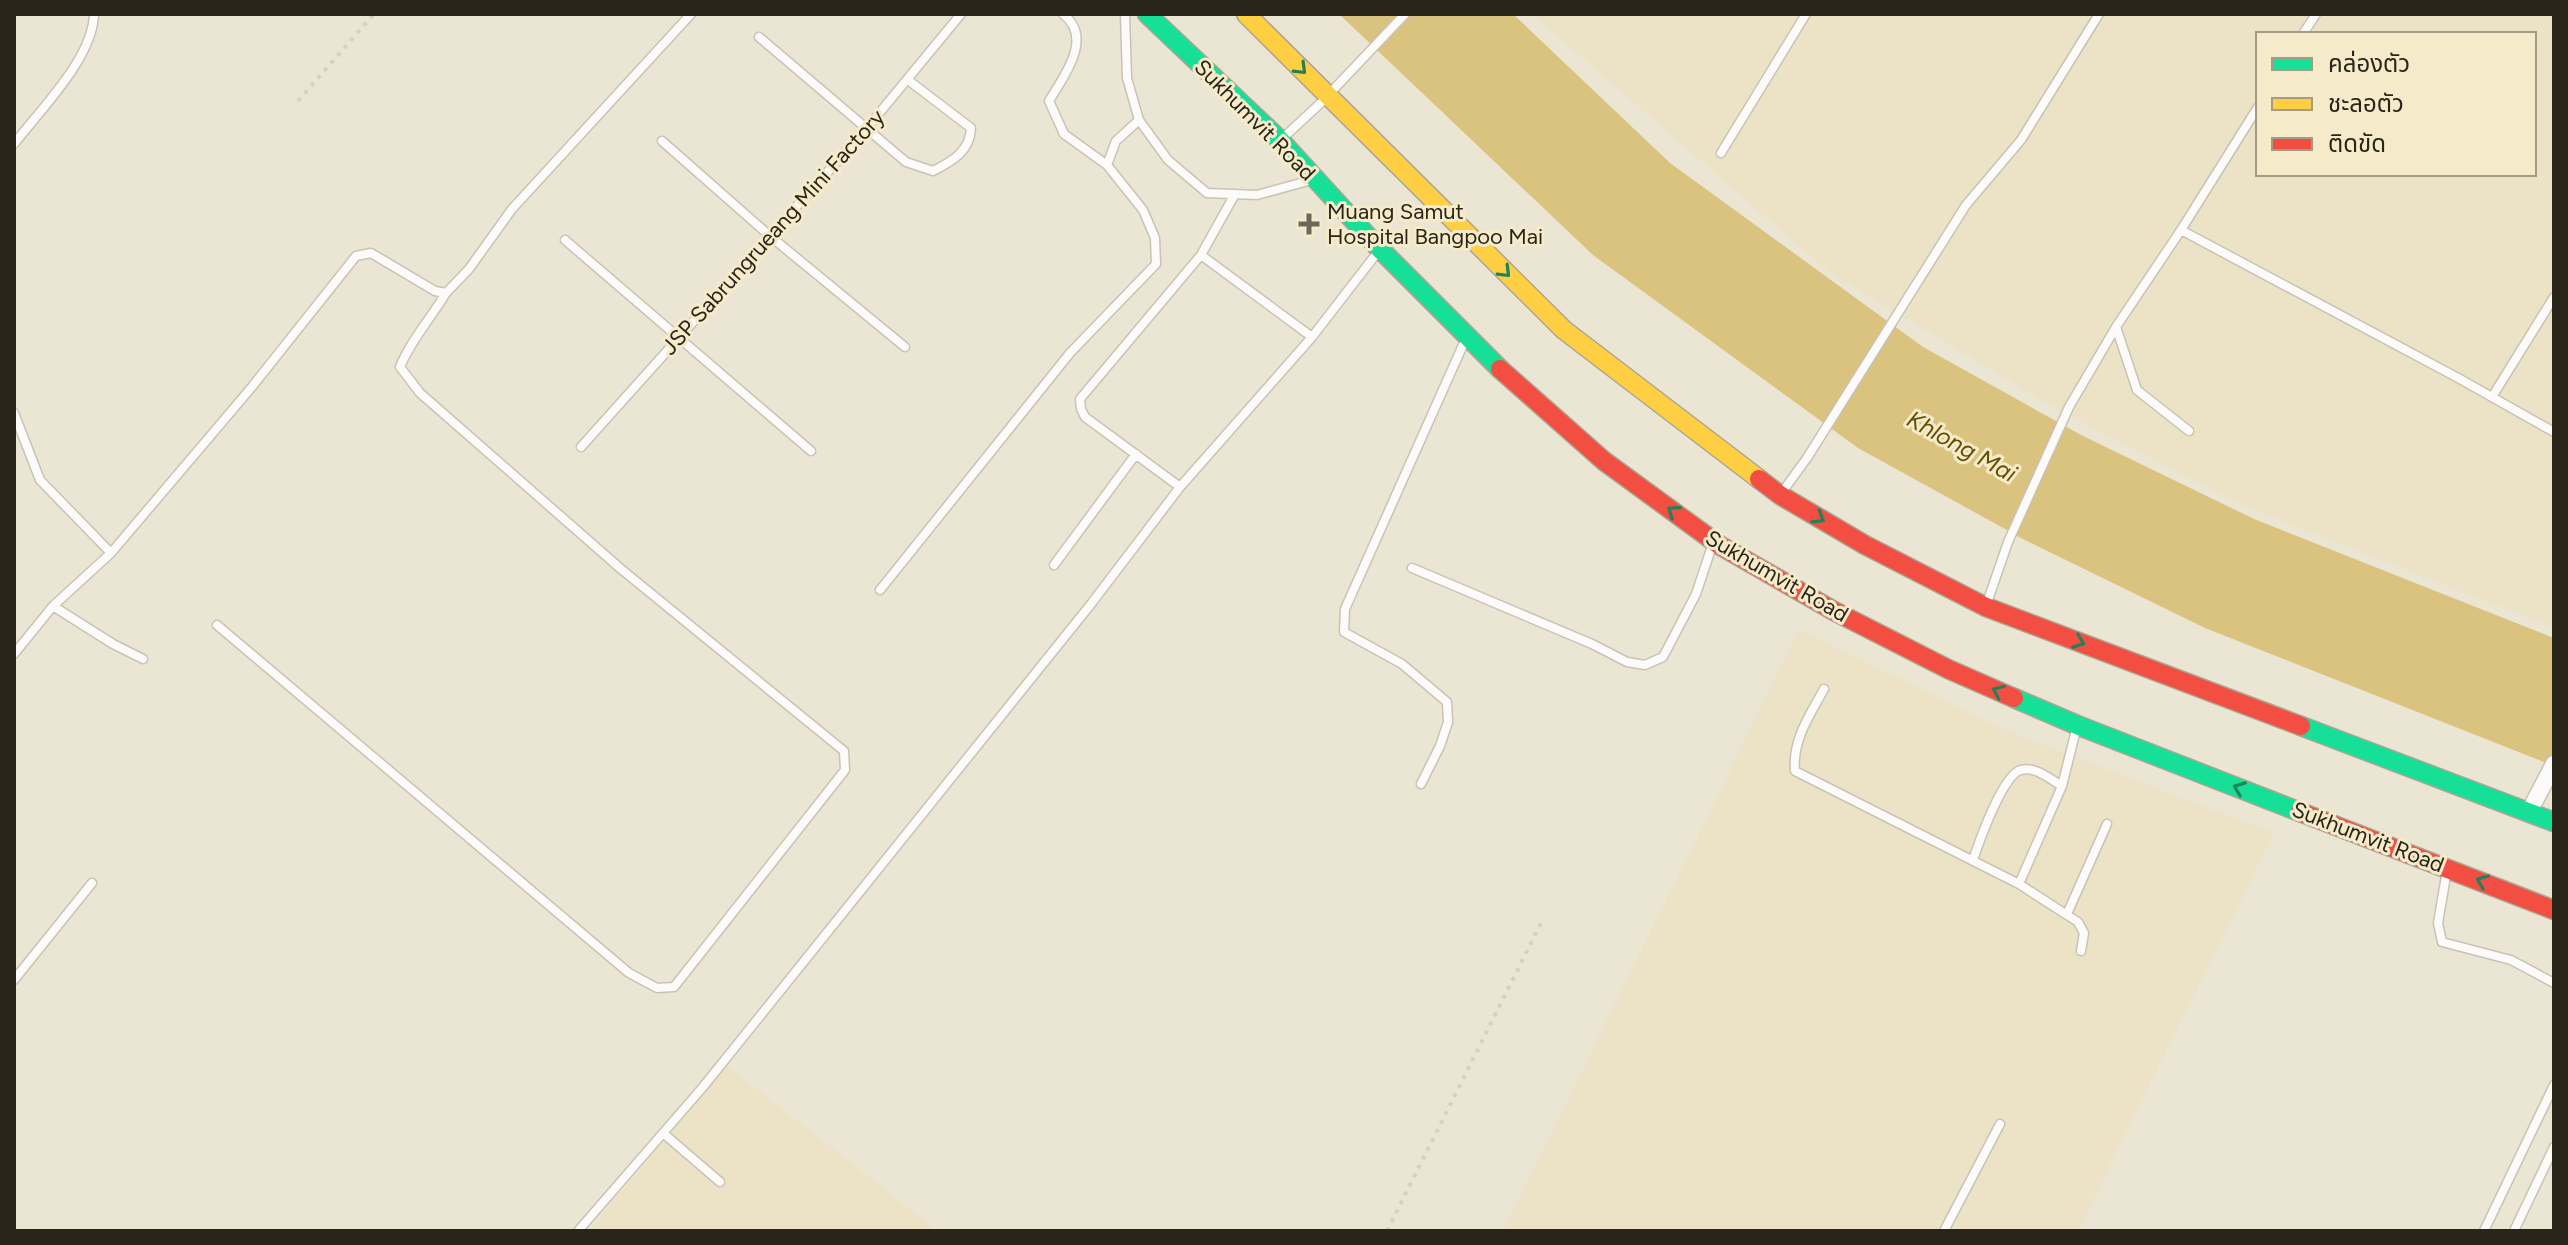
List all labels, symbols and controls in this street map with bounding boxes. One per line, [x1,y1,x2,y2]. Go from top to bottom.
legend [2256,32,2536,176]
text: คล่องตัว [2328,49,2410,78]
street label: Sukhumvit Road [1189,54,1321,186]
one-way arrow [1292,60,1306,74]
text: ชะลอตัว [2328,89,2404,118]
street label: JSP Sabrungrueang Mini Factory [656,104,891,360]
text: ติดขัด [2328,129,2386,158]
place label: Muang Samut Hospital Bangpoo Mai [1327,198,1543,250]
marker: Muang Samut Hospital Bangpoo Mai [1298,213,1320,235]
one-way arrow [1496,263,1510,277]
water label: Khlong Mai [1902,404,2022,488]
one-way arrow [1667,506,1681,521]
one-way arrow [1810,508,1825,524]
street label: Sukhumvit Road [1701,524,1853,628]
one-way arrow [2071,632,2085,649]
one-way arrow [1992,684,2006,700]
one-way arrow [2233,781,2247,798]
street label: Sukhumvit Road [2288,796,2448,878]
one-way arrow [2476,874,2490,891]

